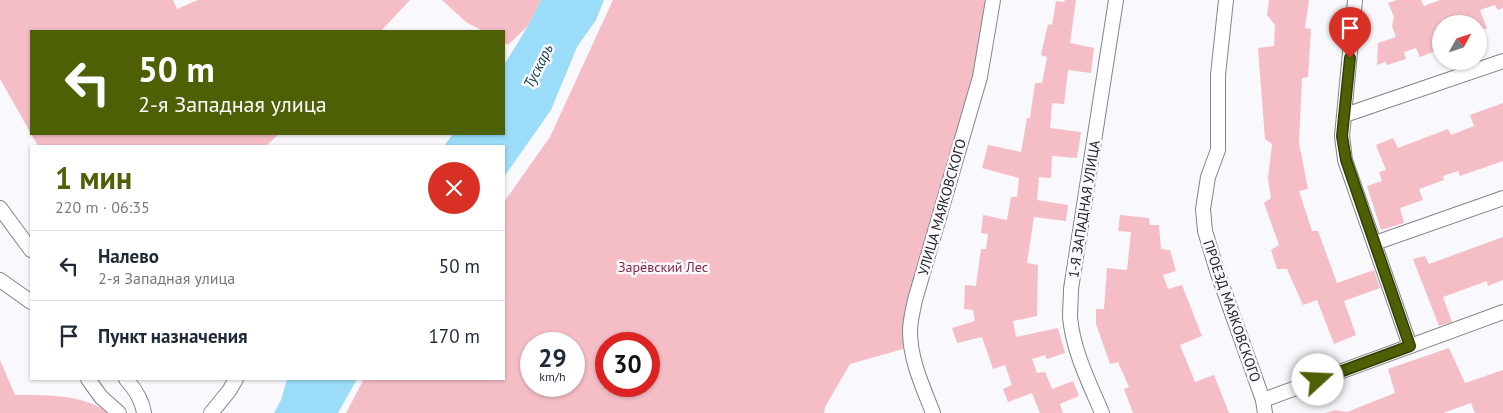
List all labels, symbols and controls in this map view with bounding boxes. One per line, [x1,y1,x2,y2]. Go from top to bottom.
pin [1329,7,1371,58]
icon: arrive [1336,14,1364,42]
north arrow [1432,15,1488,70]
map controls [1432,15,1487,70]
water label: Тускарь [519,40,557,91]
text: 50 m [138,46,215,92]
icon: left [55,50,120,115]
text: 2-я Западная улица [138,90,327,118]
street label: УЛИЦА МАЯКОВСКОГО [914,137,970,277]
street label: 1-Я ЗАПАДНАЯ УЛИЦА [1064,138,1104,279]
text: 1 мин [55,158,132,197]
button: close [428,162,480,214]
text: 220 m · 06:35 [55,197,150,217]
street label: ПРОЕЗД МАЯКОВСКОГО [1199,238,1265,384]
text: Налево [98,244,159,268]
icon: left [55,252,83,280]
text: 50 m [439,254,480,278]
park label: Зарёвский Лес [618,258,708,276]
text: 2-я Западная улица [98,268,235,288]
icon: arrive [55,322,83,350]
text: Пункт назначения [98,324,248,348]
text: 170 m [428,324,480,348]
speed limit sign: 30 [595,332,660,397]
text: 29 [538,342,567,374]
position arrow [1291,353,1343,405]
text: km/h [539,369,566,384]

